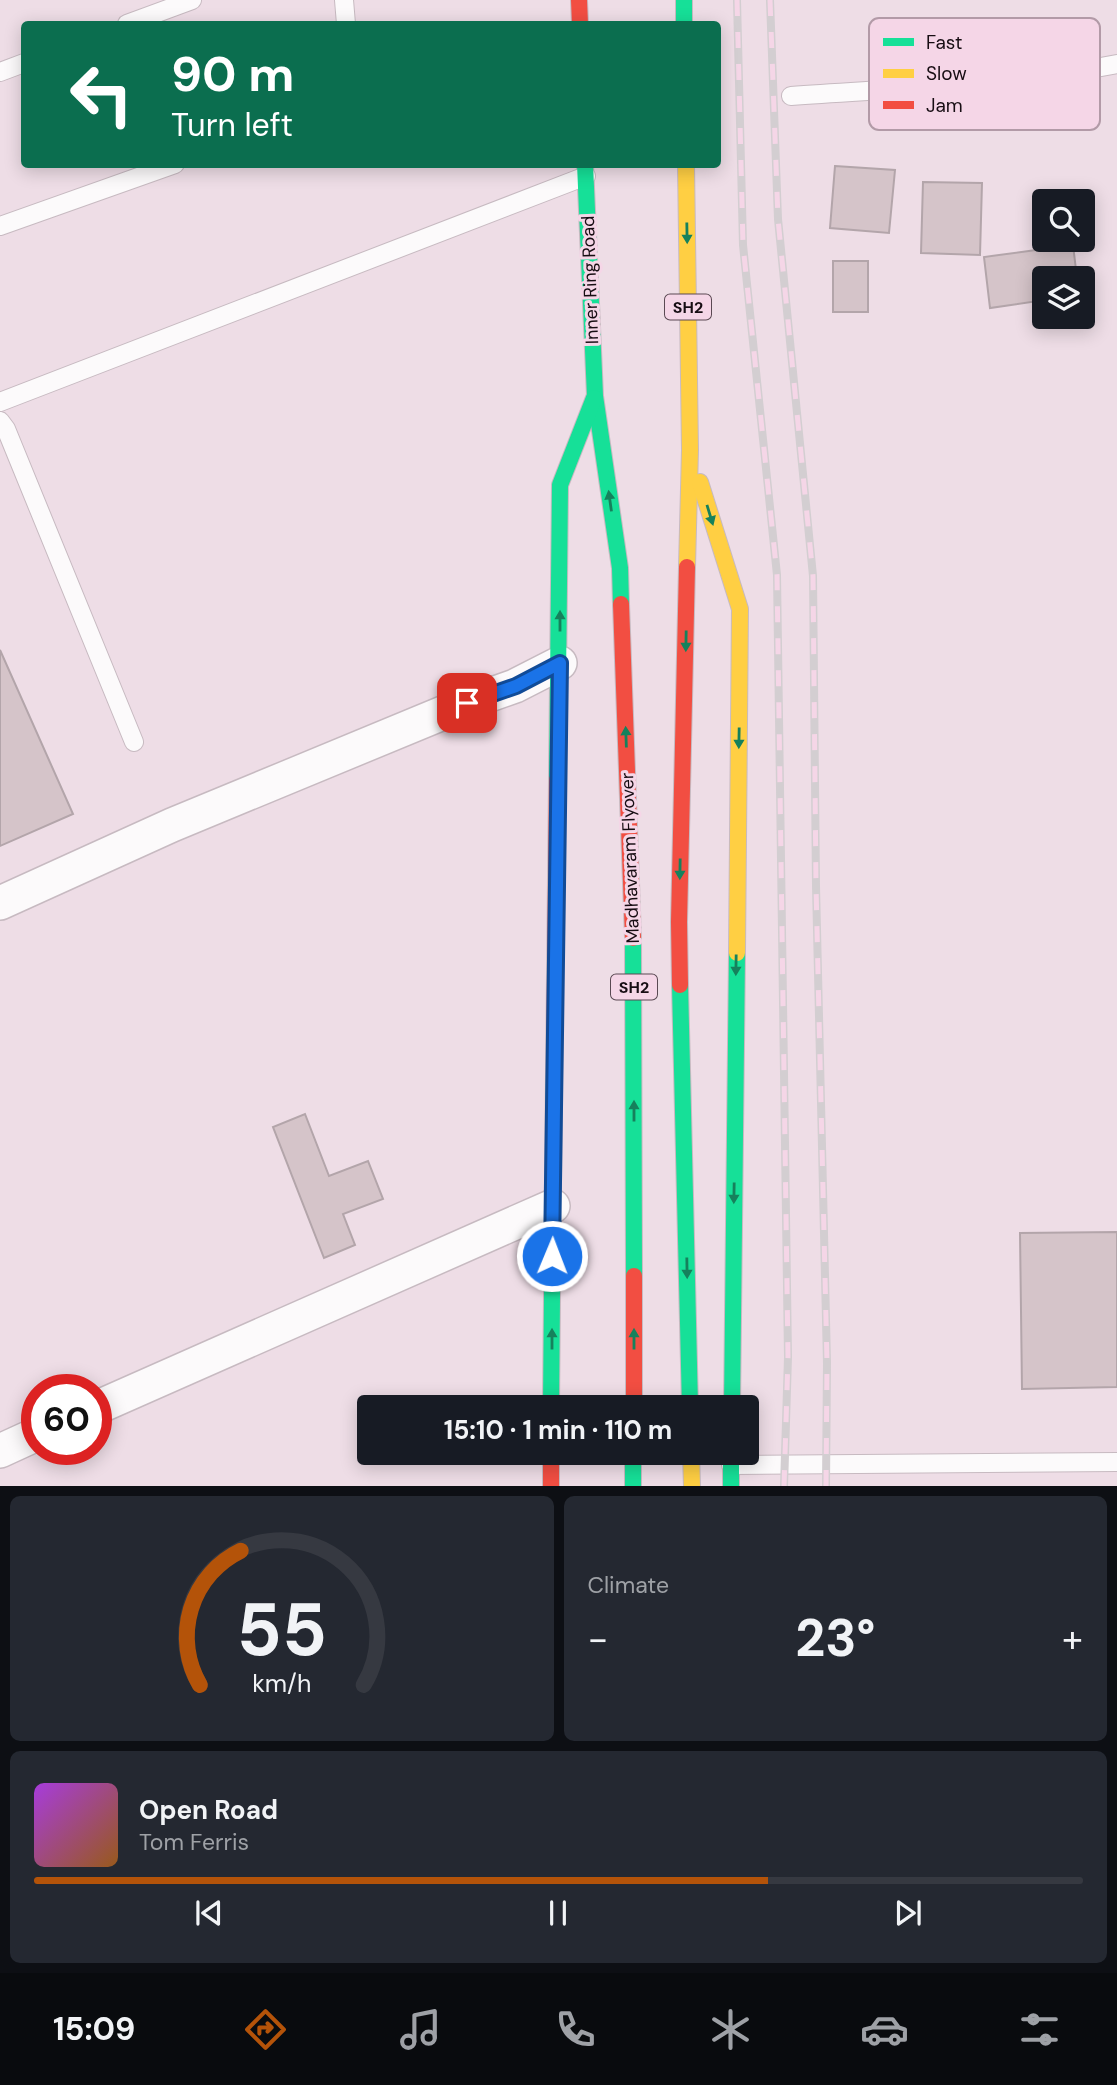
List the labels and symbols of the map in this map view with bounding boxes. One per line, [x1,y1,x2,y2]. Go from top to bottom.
legend [869,18,1100,130]
text: Fast [926,30,962,55]
text: Slow [926,61,967,86]
text: Jam [926,93,963,118]
street label: Inner Ring Road [576,215,604,345]
one-way arrow [681,222,693,244]
road number: SH2 [665,294,711,320]
one-way arrow [604,489,615,511]
one-way arrow [706,504,716,525]
one-way arrow [554,610,566,632]
one-way arrow [680,631,691,653]
pin [437,673,497,733]
one-way arrow [620,726,632,748]
one-way arrow [733,727,744,749]
street label: Madhavaram Flyover [615,772,645,944]
one-way arrow [675,858,686,880]
one-way arrow [730,954,742,976]
road number: SH2 [611,974,657,1000]
one-way arrow [628,1100,640,1122]
one-way arrow [728,1182,740,1204]
position arrow [515,1219,589,1293]
one-way arrow [681,1257,693,1279]
one-way arrow [546,1328,558,1350]
one-way arrow [628,1328,640,1350]
speed limit sign: 60 [21,1374,112,1465]

